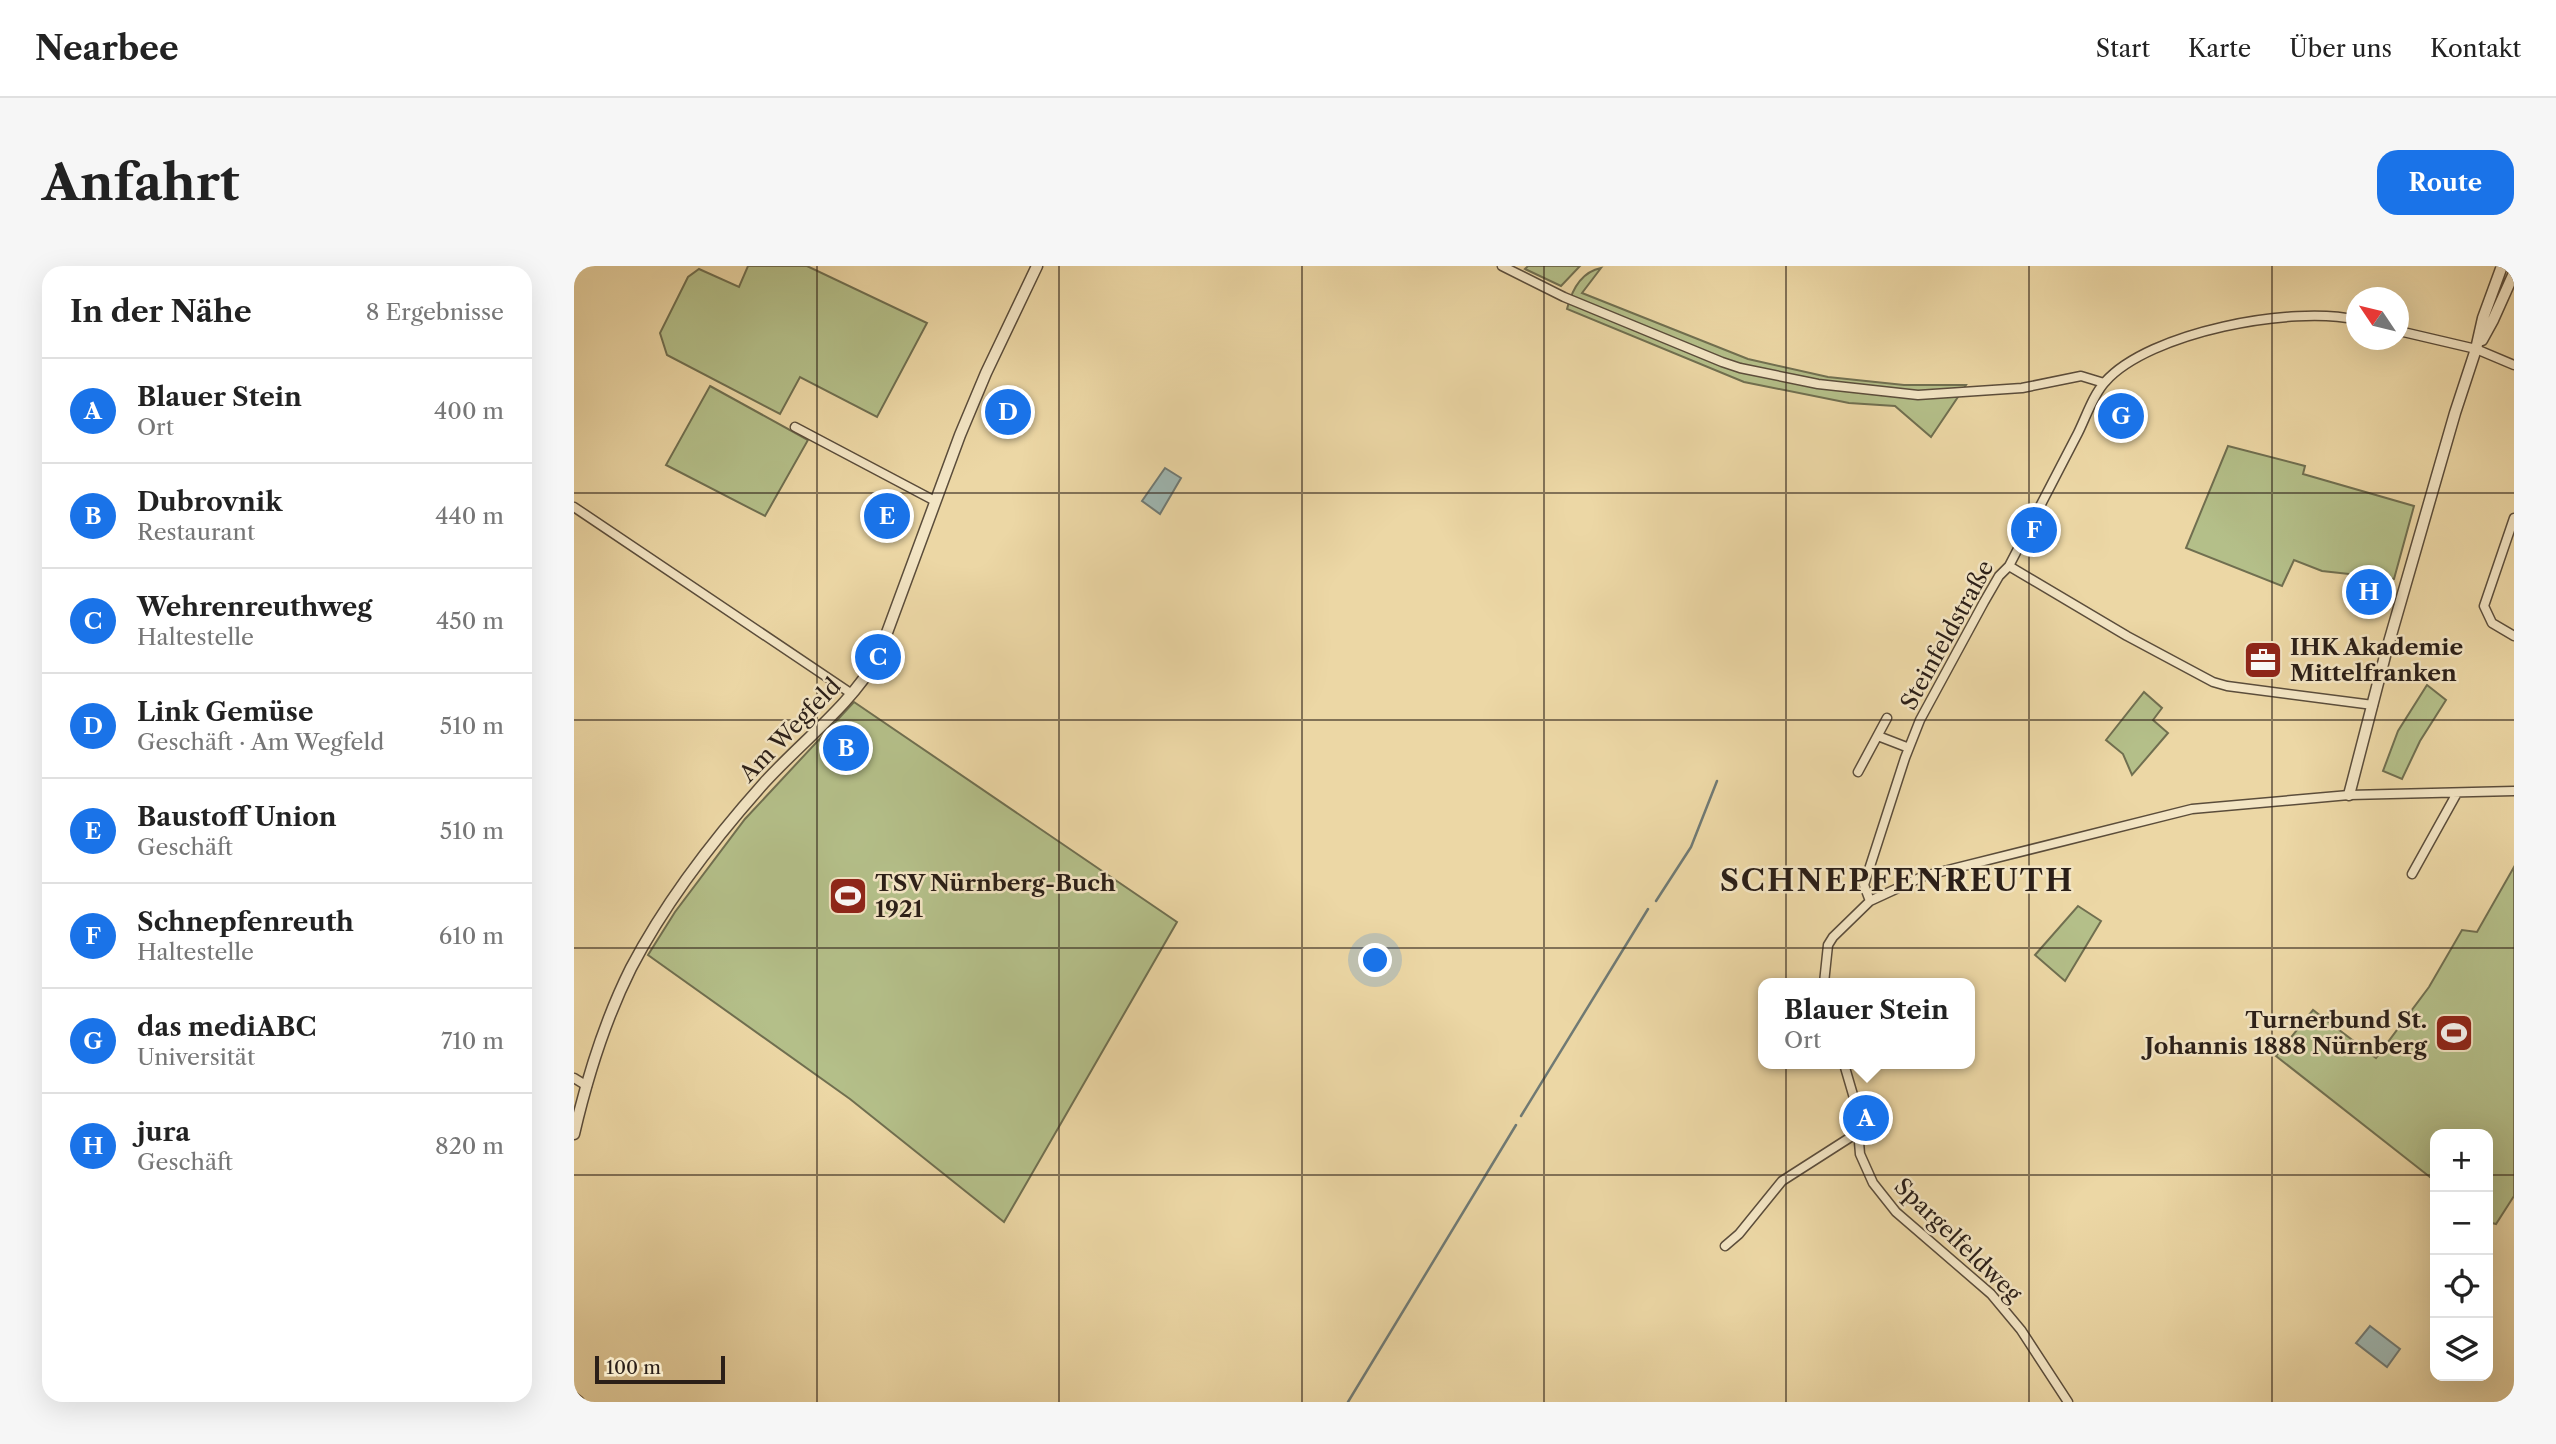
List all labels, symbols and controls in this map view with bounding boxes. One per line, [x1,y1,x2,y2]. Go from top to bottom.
text: Nearbee [35,28,179,69]
text: Start [2096,34,2150,63]
text: Karte [2188,34,2251,63]
text: Über uns [2289,34,2392,63]
text: Kontakt [2430,34,2521,63]
button: Route [2377,150,2514,215]
text: Anfahrt [42,152,240,213]
north arrow [2346,287,2409,350]
text: In der Nähe [70,293,252,330]
text: 8 Ergebnisse [366,298,504,326]
text: Blauer Stein [137,381,302,413]
pin: D [985,386,1031,438]
pin: G [2098,390,2144,442]
text: A [84,397,102,425]
text: 400 m [434,397,504,425]
text: Ort [137,413,174,441]
text: Dubrovnik [137,486,282,518]
pin: E [864,490,910,542]
text: B [84,502,102,530]
text: 440 m [435,502,504,530]
pin: F [2011,504,2057,556]
text: Restaurant [137,518,255,546]
street label: Steinfeldstraße [1894,555,2000,715]
pin: H [2346,566,2392,618]
text: Wehrenreuthweg [137,591,372,623]
text: C [84,607,102,635]
text: 450 m [436,607,504,635]
text: Haltestelle [137,623,254,651]
pin: C [855,631,901,683]
place label: IHK Akademie Mittelfranken [2290,633,2464,687]
office icon: IHK Akademie Mittelfranken [2242,639,2284,681]
street label: Am Wegfeld [733,672,846,788]
text: Link Gemüse [137,696,313,728]
text: D [83,712,103,740]
text: 510 m [440,712,504,740]
pin: B [823,722,869,774]
text: Geschäft · Am Wegfeld [137,728,384,756]
text: Baustoff Union [137,801,336,833]
text: E [85,817,101,845]
text: 510 m [440,817,504,845]
text: Geschäft [137,833,233,861]
district label: SCHNEPFENREUTH [1720,862,2074,899]
place label: TSV Nürnberg-Buch 1921 [875,869,1116,923]
sports icon: TSV Nürnberg-Buch 1921 [827,875,869,917]
text: Schnepfenreuth [137,906,354,938]
text: F [85,922,101,950]
text: 610 m [439,922,504,950]
text: Haltestelle [137,938,254,966]
your location [1358,943,1392,977]
popup [1758,978,1975,1069]
text: Blauer Stein [1784,994,1949,1026]
place label: Turnerbund St. Johannis 1888 Nürnberg [2141,1006,2428,1060]
text: das mediABC [137,1011,316,1043]
sports icon: Turnerbund St. Johannis 1888 Nürnberg [2433,1012,2475,1054]
text: Ort [1784,1026,1821,1054]
text: G [83,1027,103,1055]
text: 710 m [441,1027,504,1055]
text: Universität [137,1043,255,1071]
pin: A [1843,1092,1889,1144]
text: jura [137,1116,190,1148]
map controls [2430,1129,2493,1381]
button: + [2430,1129,2493,1192]
text: H [83,1132,104,1160]
text: 820 m [435,1132,504,1160]
text: Geschäft [137,1148,233,1176]
street label: Spargelfeldweg [1889,1172,2028,1308]
button: − [2430,1192,2493,1255]
button: locate [2430,1255,2493,1318]
button: layers [2430,1318,2493,1381]
scale bar [595,1353,724,1385]
text: 100 m [606,1356,661,1379]

